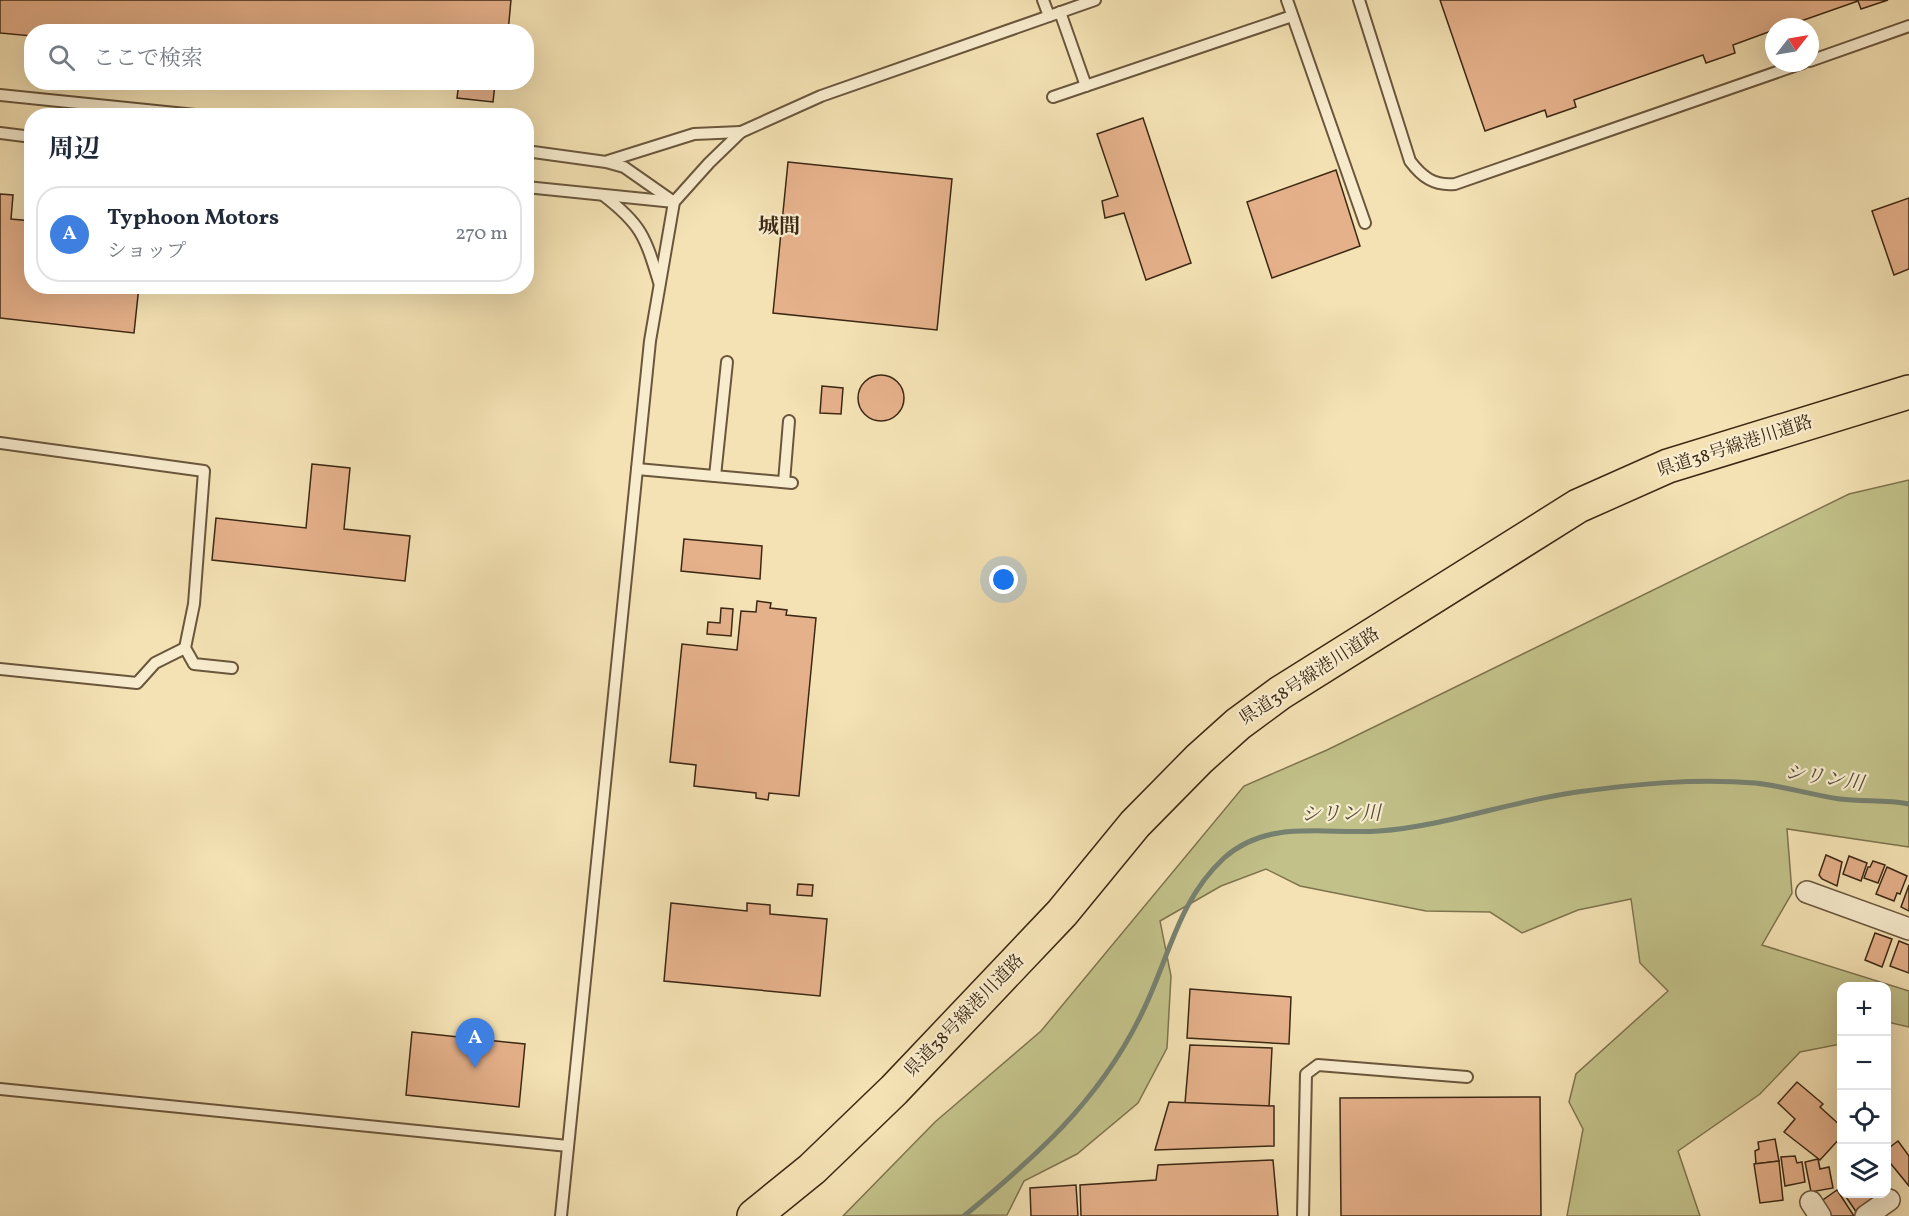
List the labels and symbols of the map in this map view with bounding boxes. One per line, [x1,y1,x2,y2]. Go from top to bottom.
north arrow [1765,18,1819,72]
district label: 城間 [758,213,800,242]
street label: 県道38号線港川道路 [1654,410,1816,484]
your location [989,565,1018,594]
street label: 県道38号線港川道路 [1235,622,1385,732]
water label: シリン川 [1782,759,1868,799]
water label: シリン川 [1301,800,1383,830]
street label: 県道38号線港川道路 [900,949,1030,1083]
pin: A [456,1018,494,1068]

